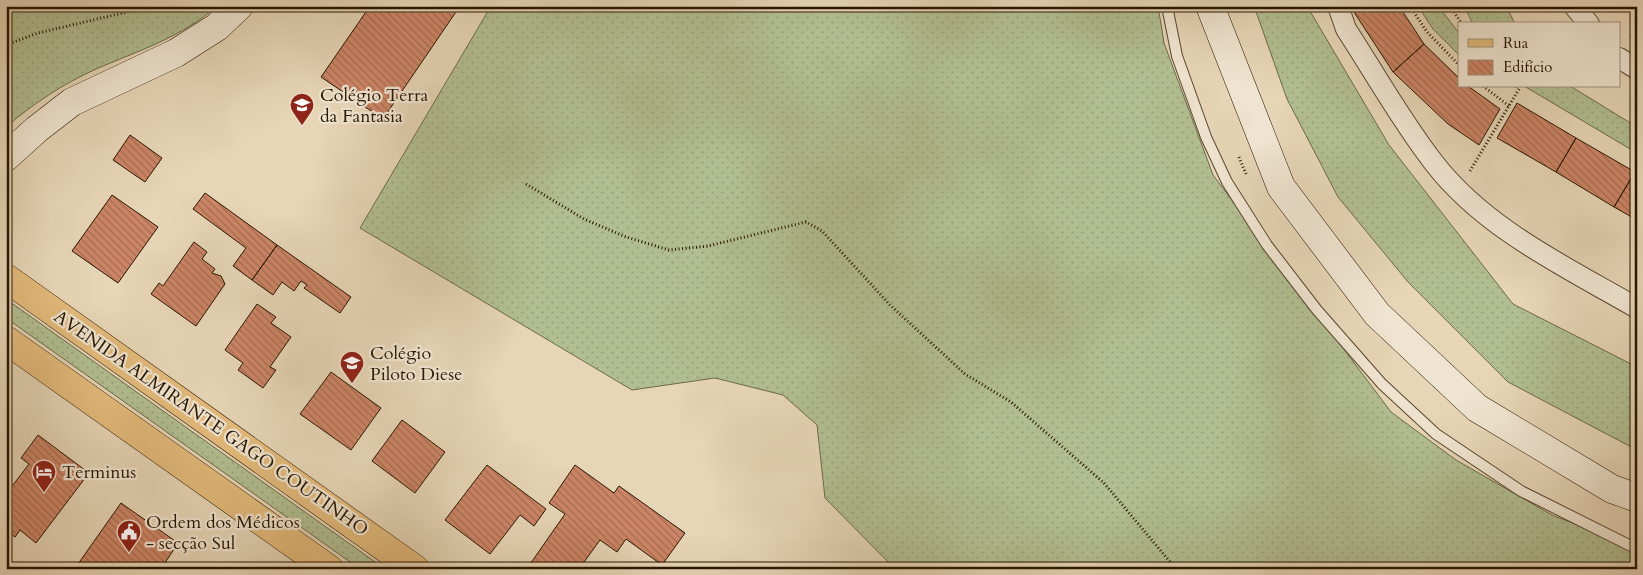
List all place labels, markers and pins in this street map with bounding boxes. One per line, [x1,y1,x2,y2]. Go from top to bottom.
place label: Colégio Terra da Fantasia [320,83,428,129]
school or university icon: Colégio Terra da Fantasia [289,92,315,126]
place label: Colégio Piloto Diese [370,341,462,387]
school or university icon: Colégio Piloto Diese [339,350,365,384]
hotel icon: Terminus [31,459,57,493]
place label: Terminus [62,460,136,485]
place label: Ordem dos Médicos - secção Sul [146,510,300,556]
public building icon: Ordem dos Médicos - secção Sul [116,519,142,553]

